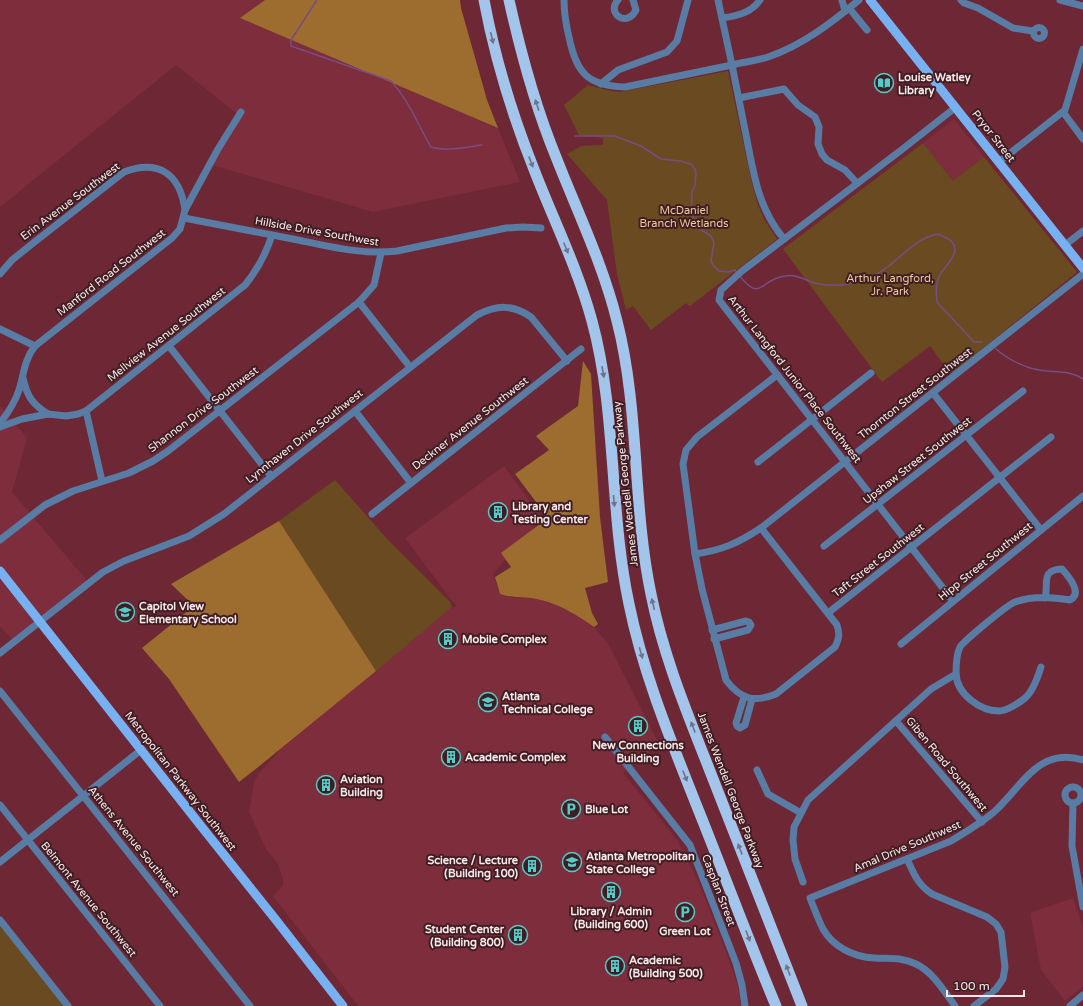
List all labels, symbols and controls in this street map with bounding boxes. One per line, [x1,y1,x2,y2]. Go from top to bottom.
one-way arrow [489,32,495,44]
place label: Louise Watley Library [898,71,971,98]
library icon: Louise Watley Library [873,72,895,94]
one-way arrow [534,99,540,111]
street label: Pryor Street [969,108,1018,165]
one-way arrow [528,157,534,169]
street label: Erin Avenue Southwest [18,160,123,243]
park label: McDaniel Branch Wetlands [640,204,728,230]
street label: Hillside Drive Southwest [254,214,380,249]
street label: Manford Road Southwest [55,226,168,319]
one-way arrow [563,242,569,254]
park label: Arthur Langford, Jr. Park [846,272,934,298]
street label: Mellview Avenue Southwest [105,284,228,384]
street label: Arthur Langford Junior Place Southwest [725,293,864,466]
street label: Thornton Street Southwest [856,345,975,442]
street label: Shannon Drive Southwest [146,364,261,455]
one-way arrow [600,366,606,378]
street label: Deckner Avenue Southwest [410,374,531,473]
street label: Lynnhaven Drive Southwest [243,387,366,486]
street label: James Wendell George Parkway [610,400,641,567]
street label: Upshaw Street Southwest [860,414,974,507]
one-way arrow [611,495,618,507]
place label: Library and Testing Center [511,500,589,527]
building icon: Library and Testing Center [487,501,509,523]
street label: Hipp Street Southwest [936,519,1035,603]
street label: Taft Street Southwest [830,521,927,600]
one-way arrow [650,598,656,610]
place label: Capitol View Elementary School [139,600,237,627]
school or university icon: Capitol View Elementary School [114,601,136,623]
building icon: Mobile Complex [437,628,459,650]
place label: Mobile Complex [462,633,547,647]
one-way arrow [638,648,644,660]
place label: Atlanta Technical College [501,690,594,717]
school or university icon: Atlanta Technical College [477,691,499,713]
street label: Metropolitan Parkway Southwest [122,709,239,853]
street label: James Wendell George Parkway [695,710,766,870]
street label: Giben Road Southwest [903,714,990,814]
building icon: New Connections Building [627,715,649,737]
one-way arrow [690,721,696,733]
place label: New Connections Building [592,739,685,766]
building icon: Academic Complex [440,746,462,768]
place label: Academic Complex [465,751,566,765]
one-way arrow [682,770,688,782]
place label: Aviation Building [340,773,383,800]
building icon: Aviation Building [315,774,337,796]
street label: Athens Avenue Southwest [85,784,182,899]
parking icon: Blue Lot [560,798,582,820]
place label: Blue Lot [585,803,629,816]
street label: Amal Drive Southwest [852,818,963,875]
street label: Belmont Avenue Southwest [38,839,139,960]
one-way arrow [737,842,743,854]
place label: Atlanta Metropolitan State College [586,850,695,877]
school or university icon: Atlanta Metropolitan State College [561,851,583,873]
street label: Casplan Street [699,852,738,928]
place label: Science / Lecture (Building 100) [427,854,519,881]
building icon: Science / Lecture (Building 100) [521,855,543,877]
building icon: Library / Admin (Building 600) [600,881,622,903]
parking icon: Green Lot [674,901,696,923]
place label: Library / Admin (Building 600) [570,905,652,932]
place label: Student Center (Building 800) [425,923,505,950]
building icon: Student Center (Building 800) [507,924,529,946]
place label: Green Lot [659,925,712,938]
one-way arrow [745,930,751,942]
place label: Academic (Building 500) [629,954,703,981]
building icon: Academic (Building 500) [604,955,626,977]
one-way arrow [784,963,790,975]
scale bar [947,972,1024,998]
text: 100 m [953,979,990,993]

